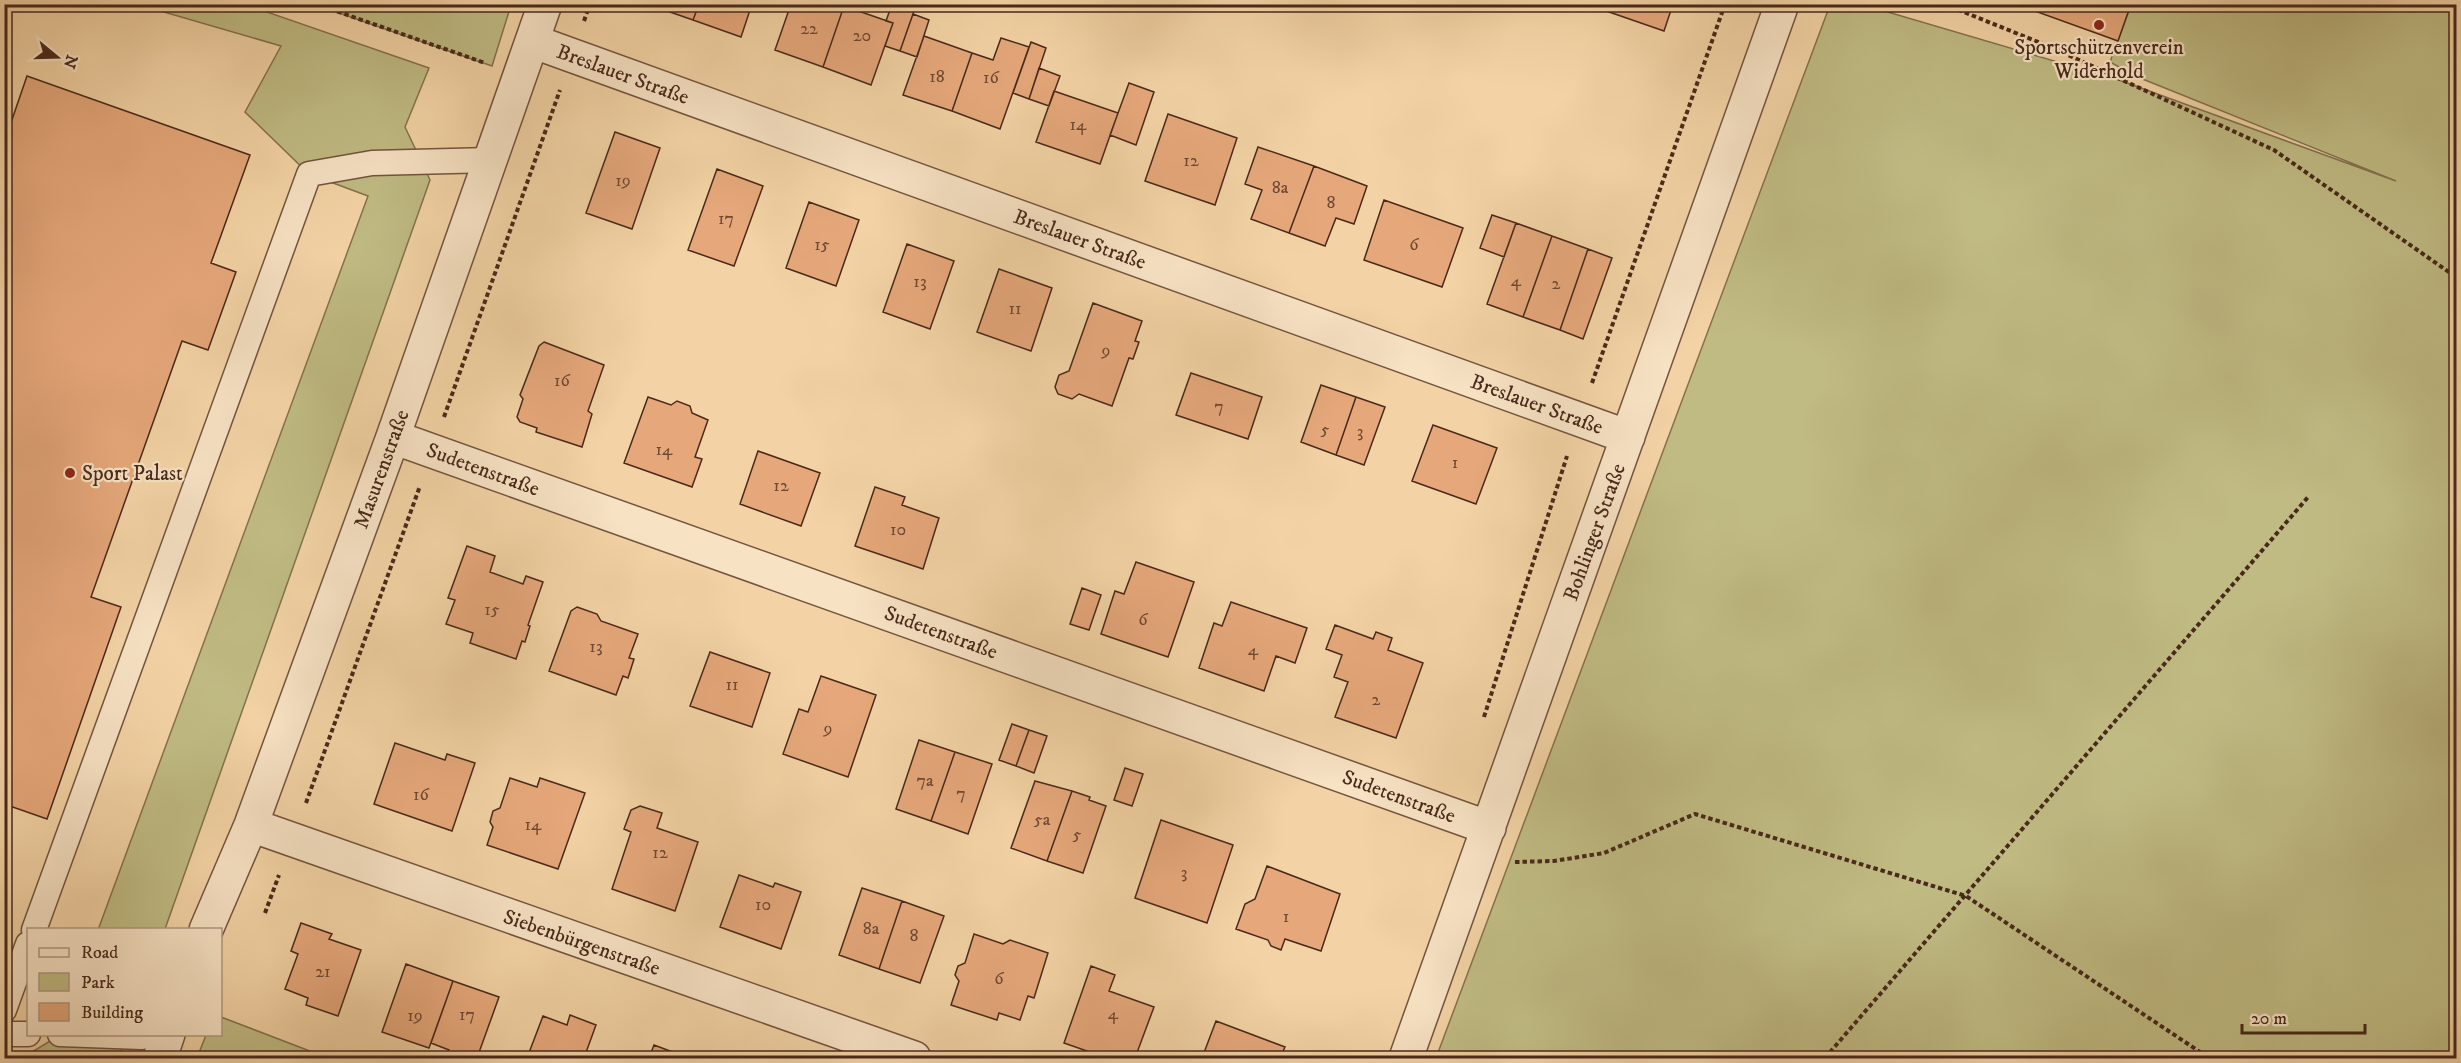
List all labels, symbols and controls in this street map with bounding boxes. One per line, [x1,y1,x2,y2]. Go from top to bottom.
house number: 22 [800,18,818,40]
marker: Sportschützenverein Widerhold [2092,18,2106,32]
house number: 20 [853,25,871,47]
north arrow [27,27,87,87]
place label: Sportschützenverein Widerhold [2014,35,2184,85]
street label: Breslauer Straße [553,39,693,111]
text: N [59,52,82,71]
house number: 18 [929,66,945,88]
house number: 16 [983,67,1000,89]
house number: 14 [1070,114,1087,136]
house number: 12 [1183,150,1199,172]
house number: 19 [615,170,631,192]
house number: 8a [1272,177,1289,199]
house number: 8 [1326,192,1336,214]
street label: Breslauer Straße [1010,204,1150,276]
house number: 17 [718,208,734,230]
house number: 15 [814,234,830,256]
house number: 6 [1409,234,1419,256]
house number: 4 [1511,270,1522,292]
house number: 13 [913,271,927,293]
house number: 2 [1552,273,1561,295]
house number: 11 [1008,298,1022,320]
house number: 9 [1101,340,1110,362]
street label: Breslauer Straße [1467,369,1607,441]
house number: 16 [554,370,571,392]
house number: 7 [1214,396,1224,418]
street label: Masurenstraße [348,406,416,532]
house number: 5 [1321,419,1330,441]
house number: 3 [1357,421,1363,443]
street label: Sudetenstraße [422,437,543,503]
house number: 14 [656,439,673,461]
house number: 1 [1452,452,1458,474]
street label: Bohlinger Straße [1558,460,1632,605]
place label: Sport Palast [82,461,183,487]
marker: Sport Palast [63,466,77,480]
house number: 12 [773,475,789,497]
house number: 10 [890,519,906,541]
house number: 15 [484,599,500,621]
street label: Sudetenstraße [880,600,1001,666]
house number: 6 [1138,609,1148,631]
house number: 13 [589,636,603,658]
house number: 4 [1248,639,1259,661]
house number: 11 [725,674,739,696]
house number: 2 [1372,689,1381,711]
house number: 9 [823,718,832,740]
street label: Sudetenstraße [1338,764,1459,830]
house number: 7a [916,770,934,792]
house number: 7 [956,783,966,805]
house number: 16 [413,784,430,806]
house number: 5a [1034,809,1051,831]
house number: 14 [525,814,542,836]
house number: 5 [1073,824,1082,846]
house number: 12 [652,842,668,864]
house number: 3 [1181,862,1187,884]
house number: 10 [755,894,771,916]
street label: Siebenbürgenstraße [500,904,664,982]
house number: 1 [1283,906,1289,928]
house number: 8a [863,918,880,940]
house number: 8 [909,925,919,947]
legend [27,928,222,1036]
text: Road [81,942,118,964]
house number: 21 [315,961,331,983]
house number: 6 [994,968,1004,990]
text: Park [81,972,115,994]
scale bar [2242,997,2365,1035]
text: Building [81,1002,143,1024]
house number: 4 [1108,1003,1119,1025]
house number: 17 [459,1004,475,1026]
house number: 19 [407,1005,423,1027]
text: 20 m [2251,1008,2287,1030]

